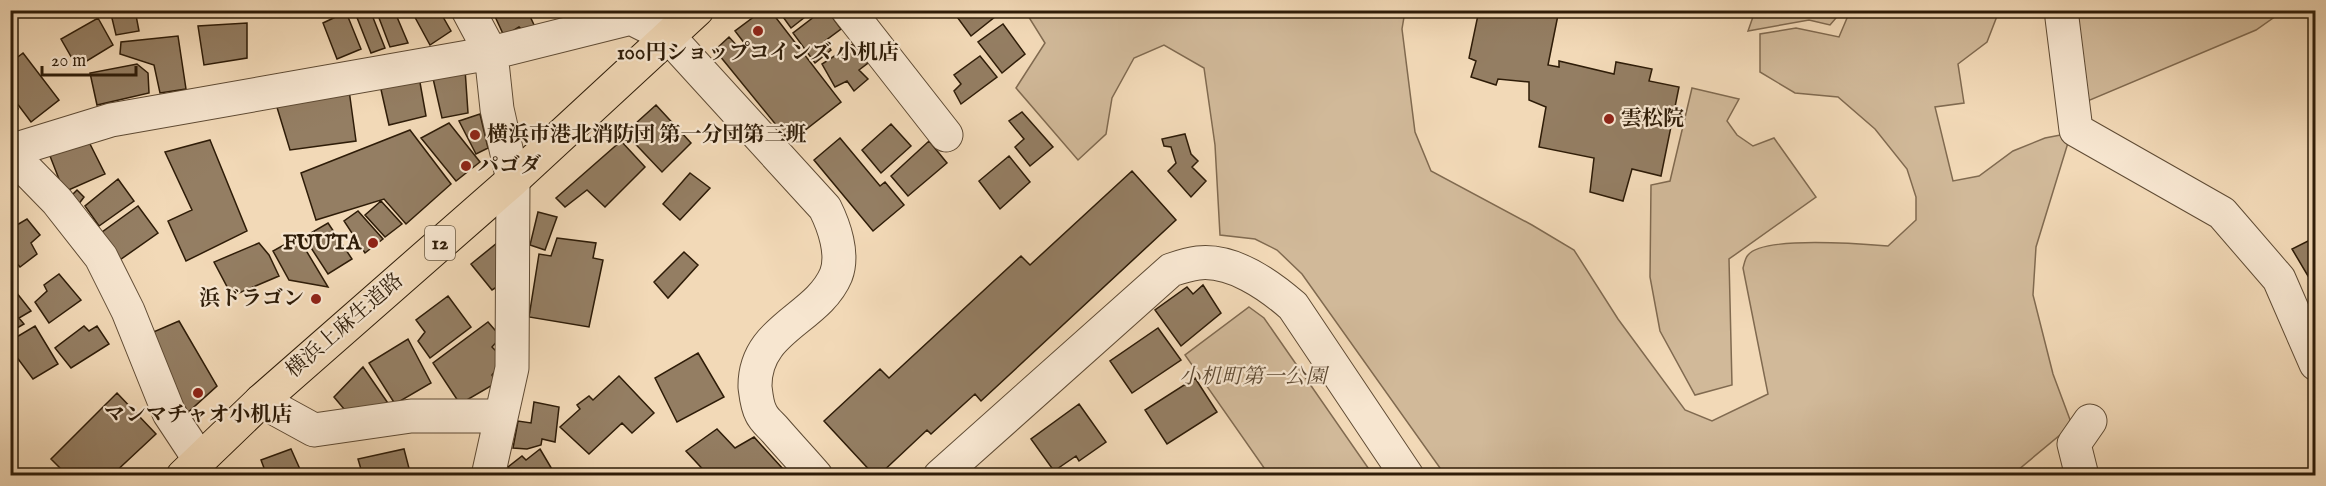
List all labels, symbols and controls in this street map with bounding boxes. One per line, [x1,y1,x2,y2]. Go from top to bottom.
marker: 100円ショップコインズ 小机店 [751,24,765,38]
scale bar [42,39,136,77]
place label: 100円ショップコインズ 小机店 [617,40,899,67]
text: 20 m [51,50,86,73]
place label: 雲松院 [1621,106,1684,133]
marker: 雲松院 [1602,112,1616,126]
place label: 横浜市港北消防団 第一分団第三班 [487,122,807,149]
marker: 横浜市港北消防団 第一分団第三班 [468,128,482,142]
place label: パゴダ [478,153,541,180]
marker: パゴダ [459,159,473,173]
road number: 12 [425,226,455,260]
place label: FUUTA [283,230,363,257]
marker: FUUTA [366,236,380,250]
street label: 横浜上麻生道路 [281,268,409,384]
place label: 浜ドラゴン [199,286,304,313]
marker: 浜ドラゴン [309,292,323,306]
park label: 小机町第一公園 [1180,364,1329,391]
marker: マンマチャオ小机店 [191,386,205,400]
place label: マンマチャオ小机店 [104,402,292,429]

